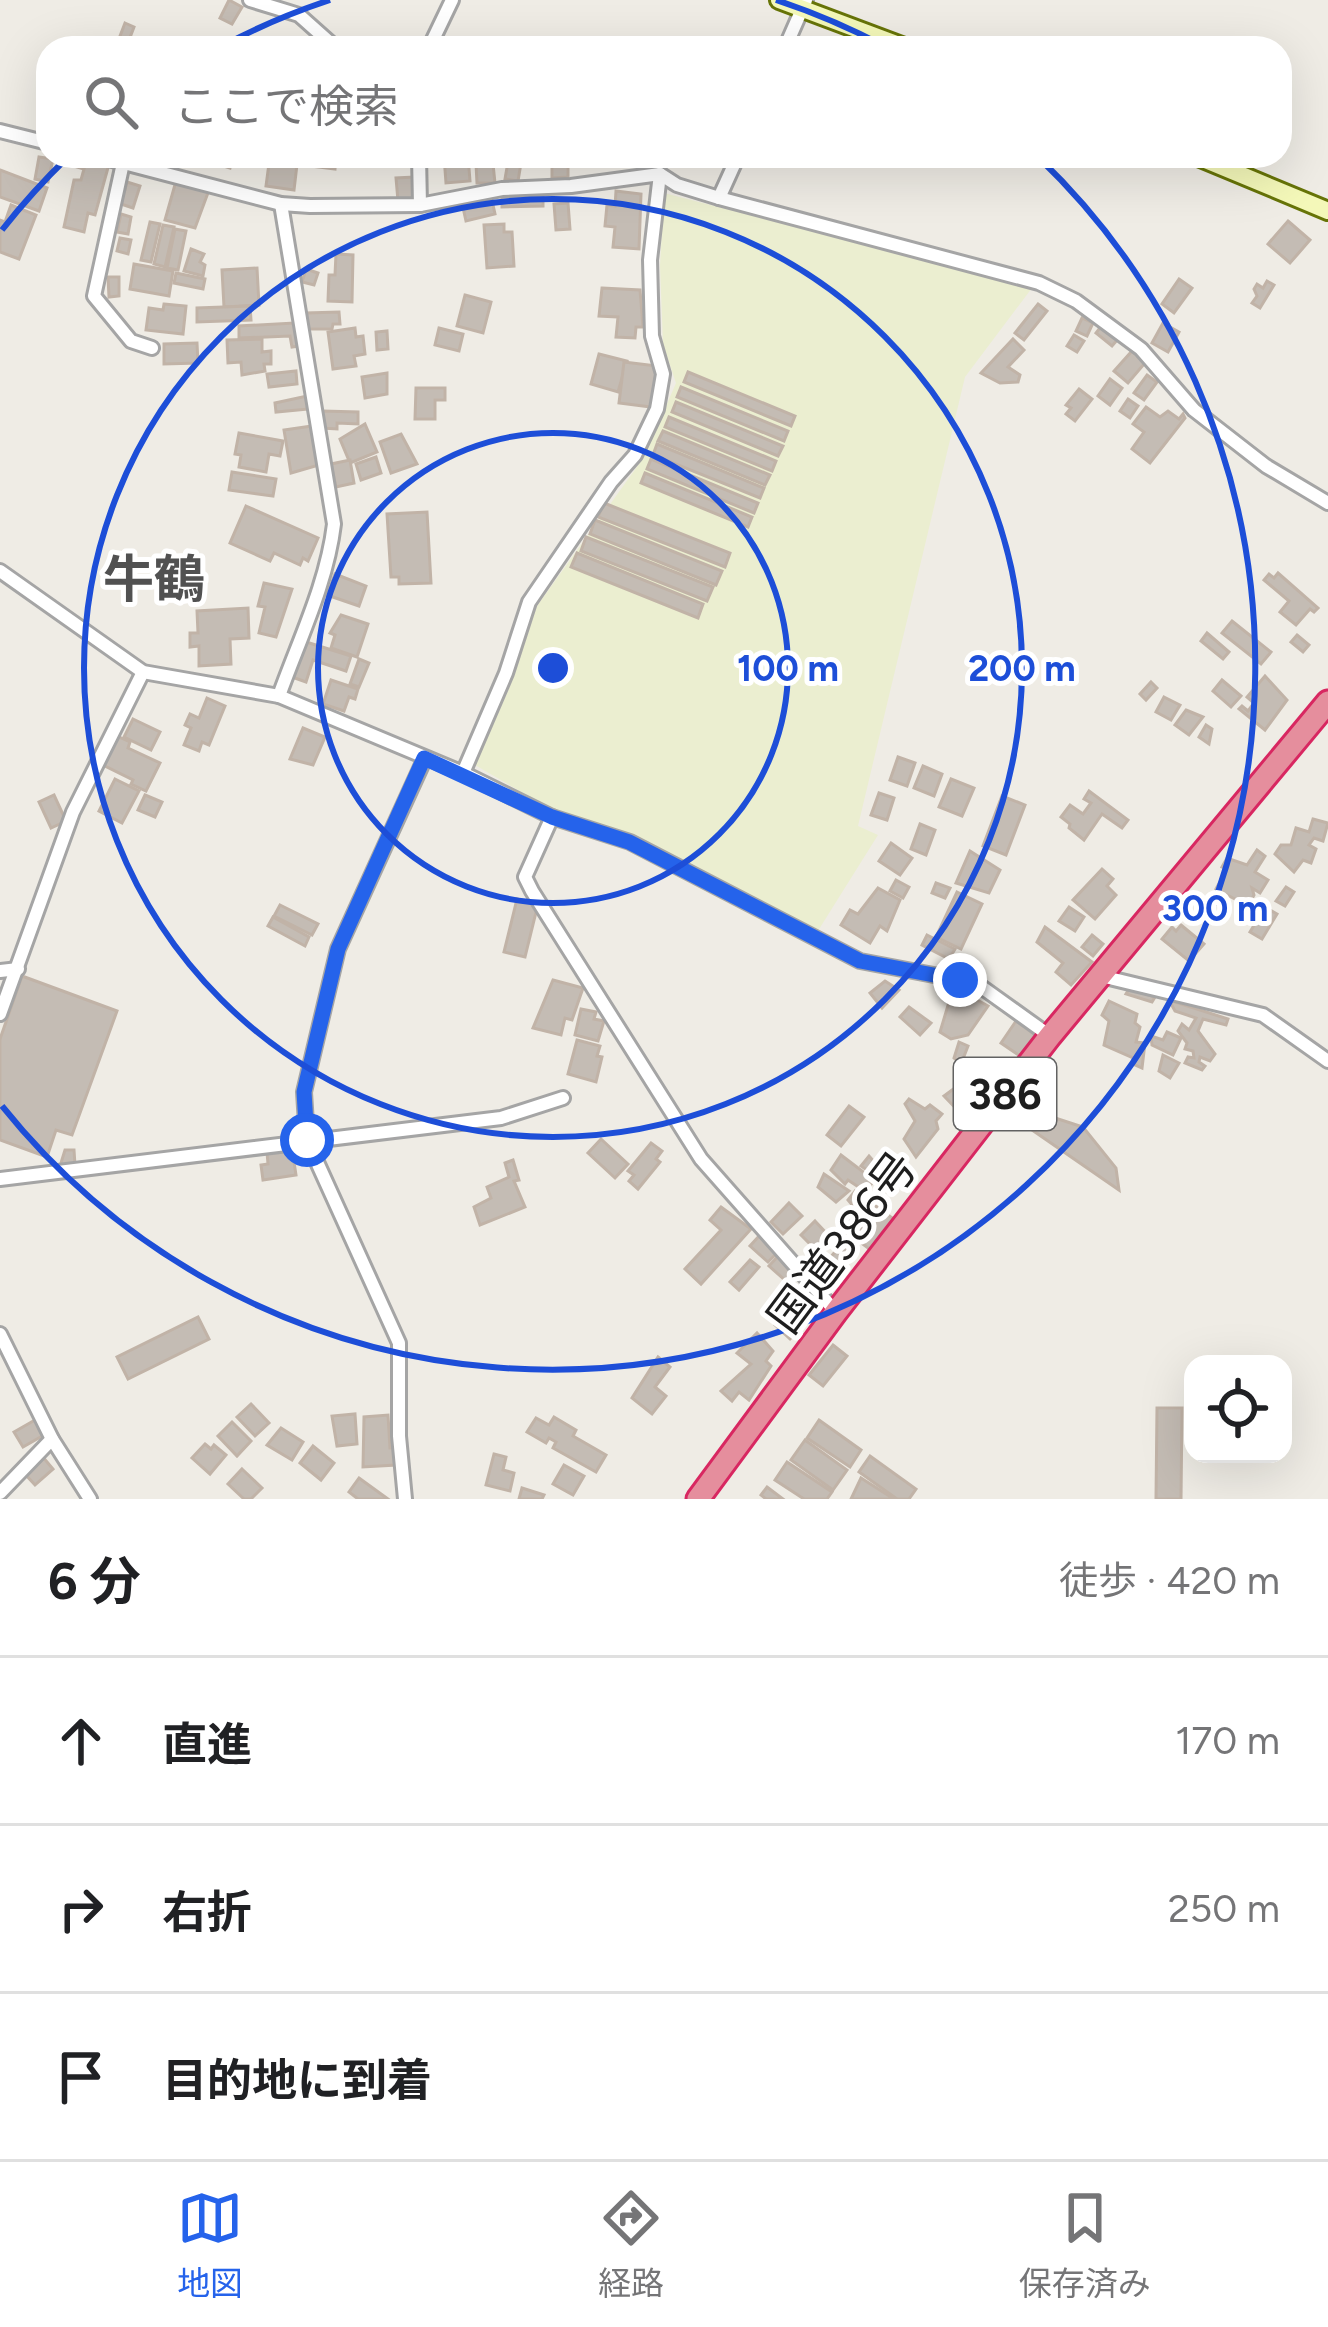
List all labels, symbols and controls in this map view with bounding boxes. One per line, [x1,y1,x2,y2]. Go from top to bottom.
search box [36,36,1292,168]
icon: search [78,69,144,135]
text: ここで検索 [174,79,399,133]
district label: 牛鶴 [103,549,205,610]
centre of rings [532,647,574,689]
text: 100 m [737,647,839,690]
text: 200 m [968,647,1076,690]
text: 300 m [1162,887,1268,930]
route end [933,953,987,1007]
road number: 386 [954,1058,1056,1130]
route start [280,1113,334,1167]
street label: 国道386号 [756,1141,928,1343]
map controls [1184,1355,1292,1463]
button: locate [1184,1355,1292,1463]
text: 6 分 [48,1551,141,1612]
text: 徒歩 · 420 m [1059,1557,1280,1604]
icon: ahead [48,1708,114,1774]
text: 直進 [162,1717,252,1771]
text: 170 m [1175,1717,1280,1764]
icon: right [48,1876,114,1942]
text: 右折 [162,1885,252,1939]
text: 250 m [1168,1885,1280,1932]
icon: arrive [48,2044,114,2110]
text: 目的地に到着 [162,2053,432,2107]
tab: 地図 [177,2185,243,2305]
tab: 経路 [598,2185,664,2305]
tab: 保存済み [1019,2185,1151,2305]

